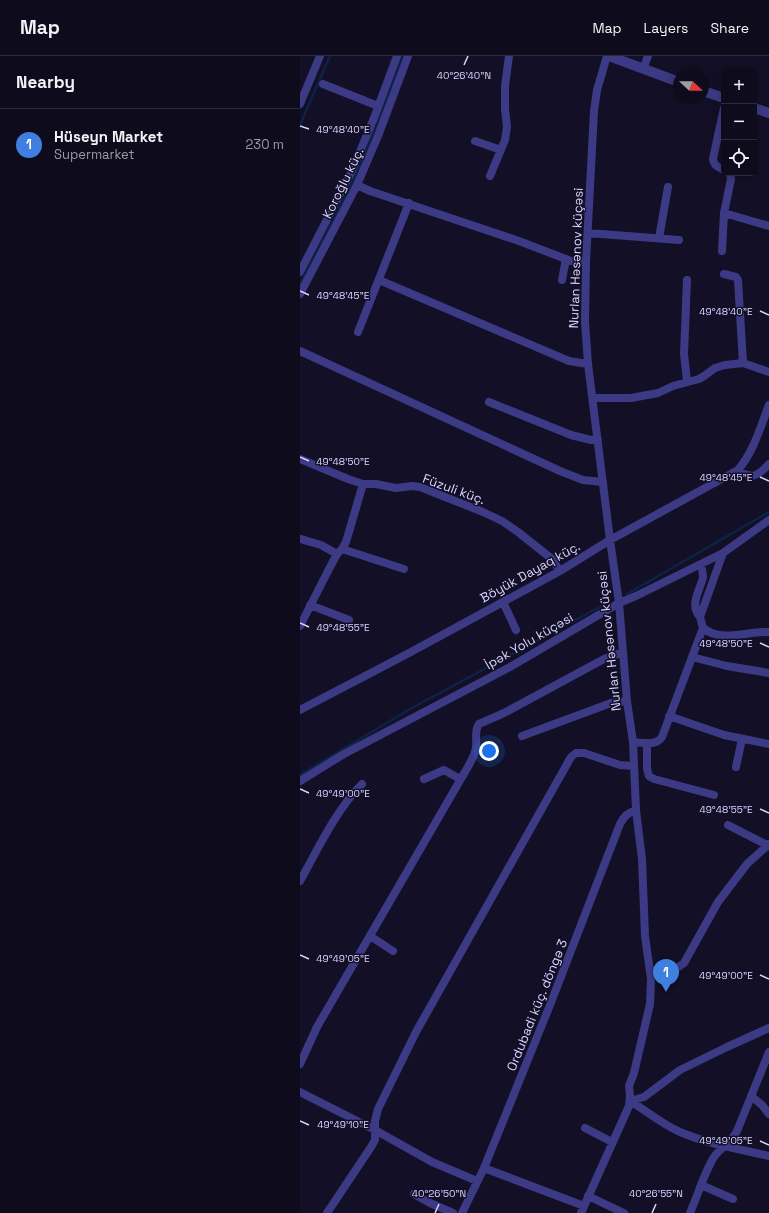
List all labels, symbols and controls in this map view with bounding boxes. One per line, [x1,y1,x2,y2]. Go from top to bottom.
text: Map [20,15,60,40]
text: Map [592,19,622,37]
text: Layers [644,19,688,37]
text: Share [710,19,749,37]
north arrow [673,68,709,104]
map controls [721,68,757,176]
button: + [721,68,757,104]
text: 40°26'40"N [437,69,491,82]
text: Nearby [16,71,75,93]
button: − [721,104,757,140]
text: 49°48'40"E [316,123,370,136]
text: Hüseyn Market [54,127,163,146]
text: 1 [26,136,32,153]
text: 230 m [246,136,284,153]
button: locate [721,140,757,176]
street label: Koroğlu küç. [318,145,368,221]
text: Supermarket [54,146,135,163]
street label: Nurlan Həsənov küçəsi [565,187,587,329]
text: 49°48'45"E [317,289,370,302]
text: 49°48'40"E [699,305,753,318]
text: 49°48'50"E [316,455,370,468]
street label: Füzuli küç. [420,470,488,508]
text: 49°48'45"E [700,471,753,484]
street label: Böyük Dayaq küç. [477,537,583,607]
street label: Nurlan Həsənov küçəsi [593,570,625,712]
street label: İpək Yolu küçəsi [482,609,576,673]
text: 49°48'55"E [316,621,370,634]
text: 49°48'50"E [699,637,753,650]
your location [479,741,499,761]
text: 49°49'00"E [316,787,370,800]
text: 49°48'55"E [699,803,753,816]
street label: Ordubadi küç. döngə 3 [503,936,571,1073]
text: 49°49'05"E [316,952,370,965]
pin: 1 [653,959,679,992]
text: 49°49'00"E [699,969,753,982]
text: 49°49'10"E [317,1118,369,1131]
text: 49°49'05"E [699,1134,753,1147]
text: 40°26'50"N [412,1187,466,1200]
text: 40°26'55"N [629,1187,683,1200]

